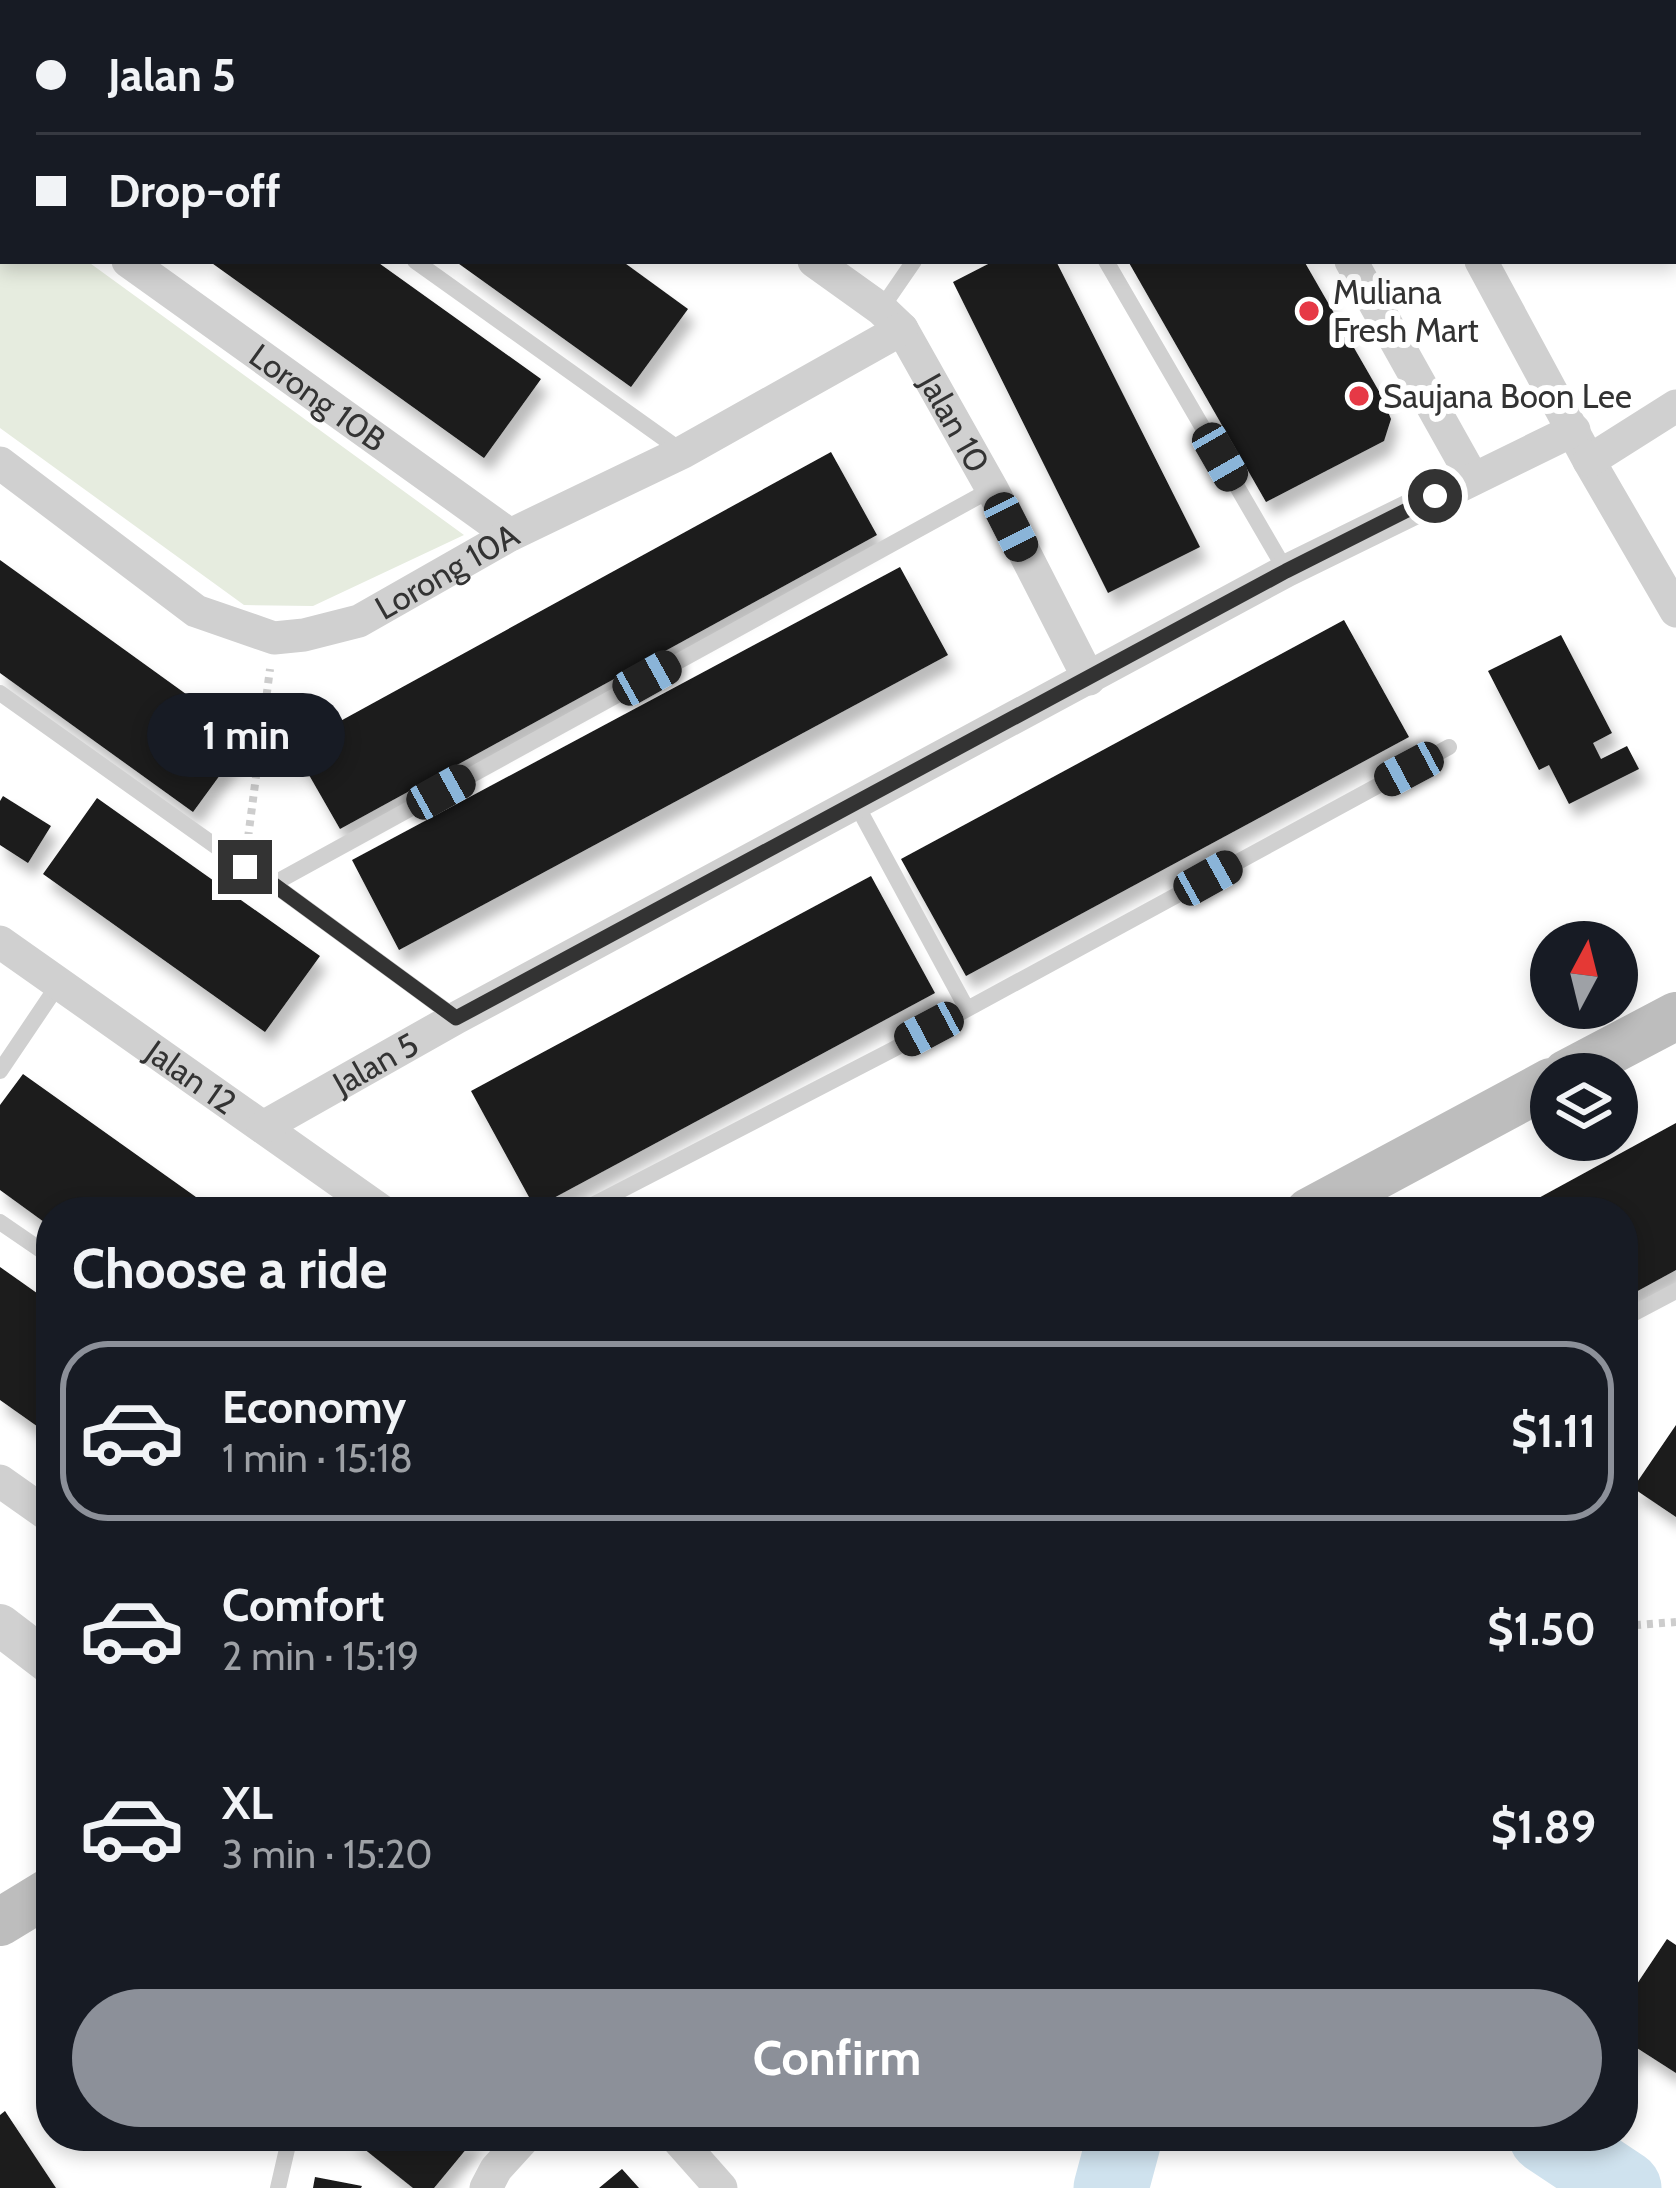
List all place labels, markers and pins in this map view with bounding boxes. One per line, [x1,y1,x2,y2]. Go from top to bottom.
place label: Muliana Fresh Mart [1333,272,1479,350]
marker: Muliana Fresh Mart [1296,298,1322,324]
place label: Saujana Boon Lee [1383,376,1632,416]
marker: Saujana Boon Lee [1346,383,1372,409]

